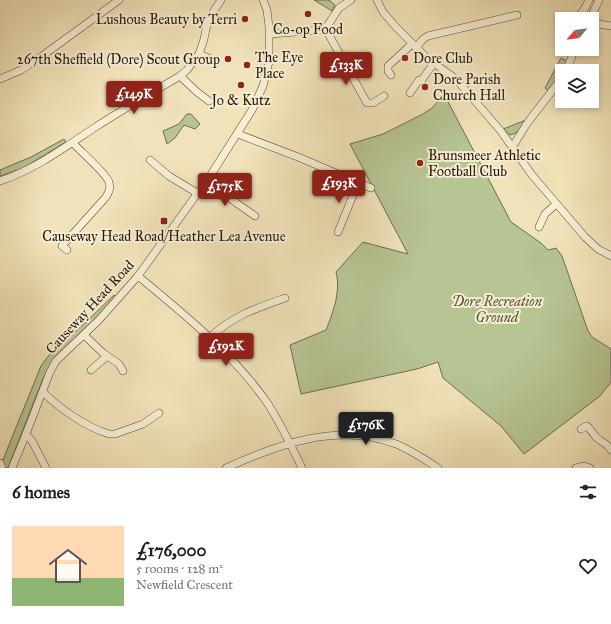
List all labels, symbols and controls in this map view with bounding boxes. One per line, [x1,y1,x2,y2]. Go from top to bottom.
marker: Co-op Food [303,9,313,19]
place label: Lushous Beauty by Terri [96,11,237,28]
north arrow [555,12,599,56]
map controls [555,12,599,108]
marker: Lushous Beauty by Terri [240,14,250,24]
place label: Co-op Food [273,21,343,38]
place label: The Eye Place [255,49,303,82]
place label: Dore Club [413,50,473,67]
place label: 267th Sheffield (Dore) Scout Group [17,51,220,69]
pin: £133K [318,52,374,86]
marker: Dore Club [400,53,410,63]
marker: 267th Sheffield (Dore) Scout Group [223,54,233,64]
text: £133K [329,57,363,73]
marker: The Eye Place [242,60,252,70]
button: layers [555,64,599,108]
place label: Dore Parish Church Hall [433,71,505,104]
marker: Jo & Kutz [236,80,246,90]
pin: £149K [106,81,162,115]
marker: Dore Parish Church Hall [420,82,430,92]
text: £149K [115,86,153,102]
place label: Jo & Kutz [209,92,271,110]
place label: Brunsmeer Athletic Football Club [428,147,541,180]
marker: Brunsmeer Athletic Football Club [415,158,425,168]
pin: £193K [311,170,367,204]
pin: £175K [197,173,253,207]
text: £193K [321,175,357,191]
text: £175K [207,178,243,194]
marker: Causeway Head Road/Heather Lea Avenue [159,216,169,226]
place label: Causeway Head Road/Heather Lea Avenue [42,228,286,245]
street label: Causeway Head Road [42,257,138,357]
park label: Dore Recreation Ground [452,293,543,326]
pin: £192K [198,333,254,367]
text: £192K [208,338,244,354]
pin: £176K [338,412,394,446]
text: £176K [348,417,384,433]
icon: filters [577,481,599,503]
text: 6 homes [12,482,70,503]
text: £176,000 [136,540,206,561]
icon: home [44,542,92,590]
icon: heart [577,555,599,577]
text: 5 rooms · 128 m² [136,561,223,577]
text: Newfield Crescent [136,577,233,593]

